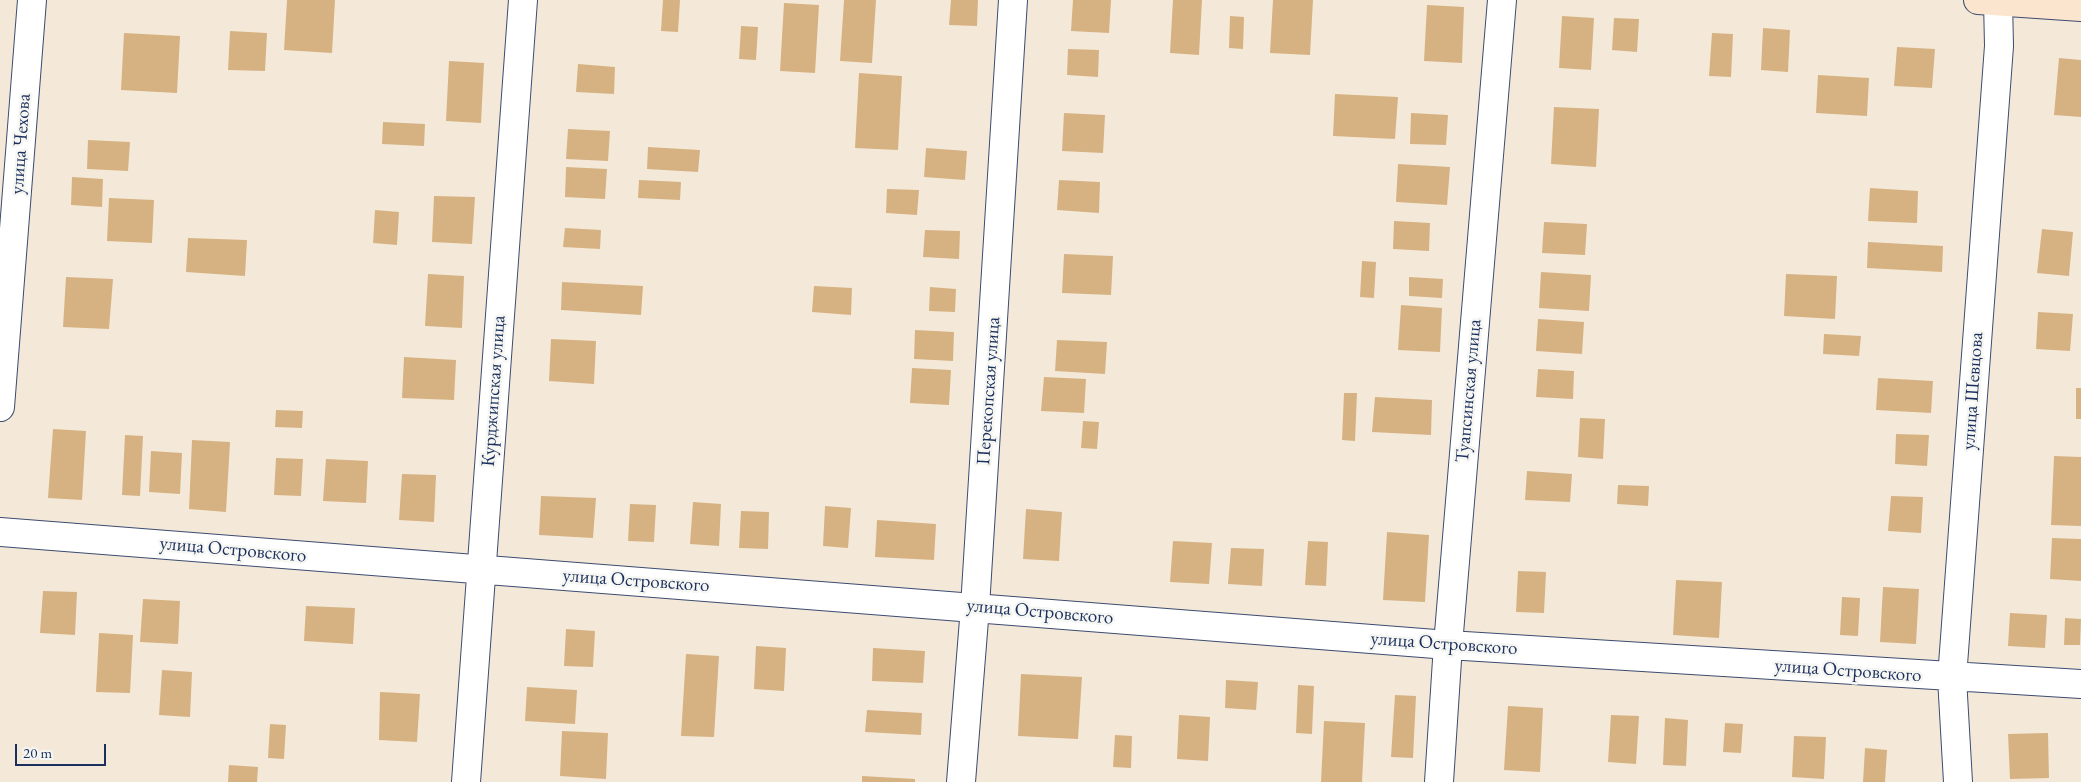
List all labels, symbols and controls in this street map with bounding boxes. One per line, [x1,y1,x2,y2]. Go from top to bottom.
street label: улица Чехова [6,93,36,195]
street label: Курджипская улица [477,315,511,467]
street label: Перекопская улица [972,316,1006,466]
street label: Туапсинская улица [1451,318,1487,464]
street label: улица Шевцова [1958,331,1988,451]
street label: улица Островского [159,532,307,568]
street label: улица Островского [562,564,710,598]
street label: улица Островского [966,594,1114,630]
street label: улица Островского [1370,627,1518,661]
street label: улица Островского [1774,654,1922,688]
scale bar [18,734,109,766]
text: 20 m [23,743,52,762]

